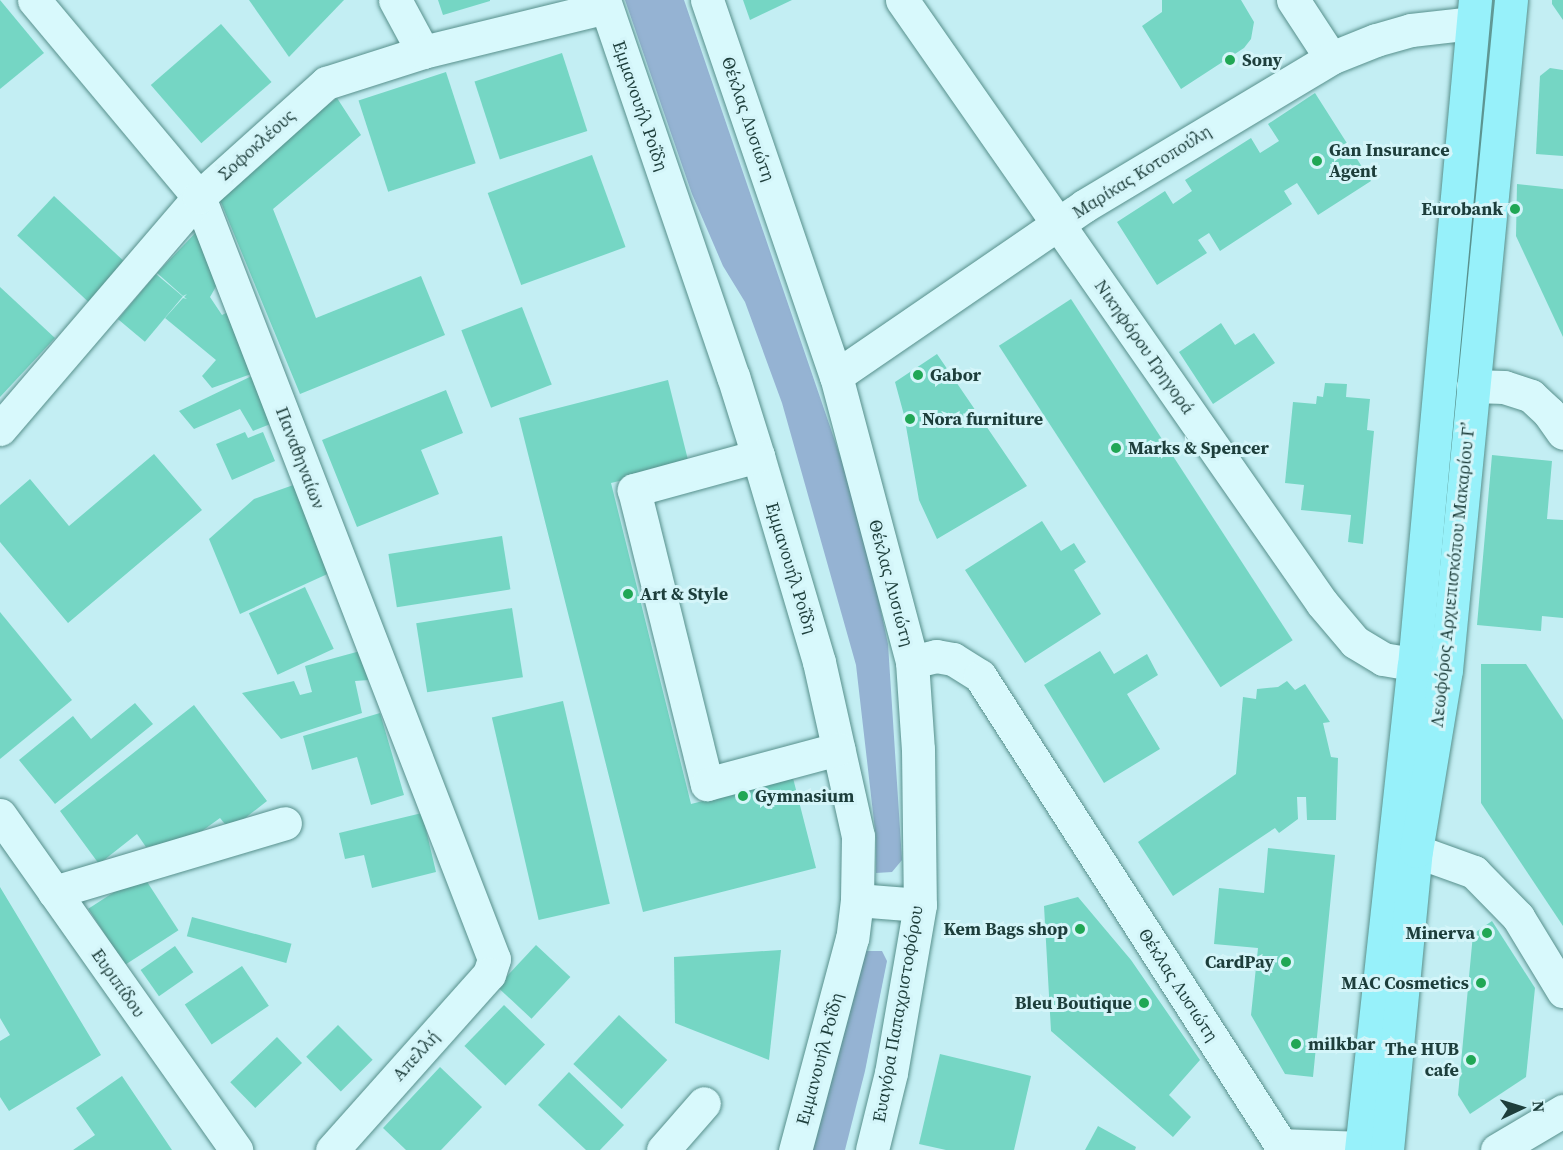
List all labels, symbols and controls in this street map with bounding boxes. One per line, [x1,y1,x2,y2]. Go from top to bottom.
street label: Εμμανουήλ Ροΐδη [608,38,672,174]
place label: Sony [1242,49,1282,71]
marker: Sony [1223,53,1237,67]
street label: Θέκλας Λυσιώτη [717,54,779,184]
street label: Σοφοκλέους [214,105,300,185]
street label: Μαρίκας Κοτοπούλη [1069,121,1215,223]
place label: Gan Insurance Agent [1329,140,1450,182]
marker: Gan Insurance Agent [1310,154,1324,168]
place label: Eurobank [1421,198,1503,220]
marker: Eurobank [1508,202,1522,216]
street label: Νικηφόρου Γρηγορά [1090,276,1198,418]
place label: Gabor [930,364,981,386]
marker: Gabor [911,368,925,382]
street label: Παναθηναίων [271,404,329,512]
place label: Nora furniture [922,408,1043,430]
marker: Nora furniture [903,412,917,426]
street label: Λεωφόρος Αρχιεπισκόπου Μακαρίου Γ’ [1426,421,1480,729]
place label: Marks & Spencer [1128,437,1269,459]
marker: Marks & Spencer [1109,441,1123,455]
street label: Εμμανουήλ Ροΐδη [761,500,821,636]
street label: Θέκλας Λυσιώτη [864,517,918,649]
place label: Art & Style [640,583,728,605]
marker: Art & Style [621,587,635,601]
place label: Gymnasium [755,785,854,807]
marker: Gymnasium [736,789,750,803]
street label: Ευαγόρα Παπαχριστοφόρου [868,904,928,1124]
place label: Kem Bags shop [943,918,1068,940]
marker: Kem Bags shop [1073,922,1087,936]
place label: Minerva [1405,922,1475,944]
street label: Θέκλας Λυσιώτη [1133,924,1223,1046]
marker: Minerva [1480,926,1494,940]
street label: Ευριπίδου [87,945,149,1021]
place label: CardPay [1205,951,1274,973]
marker: CardPay [1279,955,1293,969]
place label: MAC Cosmetics [1341,972,1469,994]
marker: MAC Cosmetics [1474,976,1488,990]
street label: Εμμανουήλ Ροΐδη [792,990,848,1128]
place label: Bleu Boutique [1015,992,1132,1014]
marker: Bleu Boutique [1137,996,1151,1010]
street label: Απελλή [388,1027,444,1085]
place label: milkbar [1308,1033,1375,1055]
marker: milkbar [1289,1037,1303,1051]
place label: The HUB cafe [1385,1039,1459,1082]
marker: The HUB cafe [1464,1053,1478,1067]
north arrow [1491,1078,1551,1138]
text: N [1528,1100,1550,1113]

